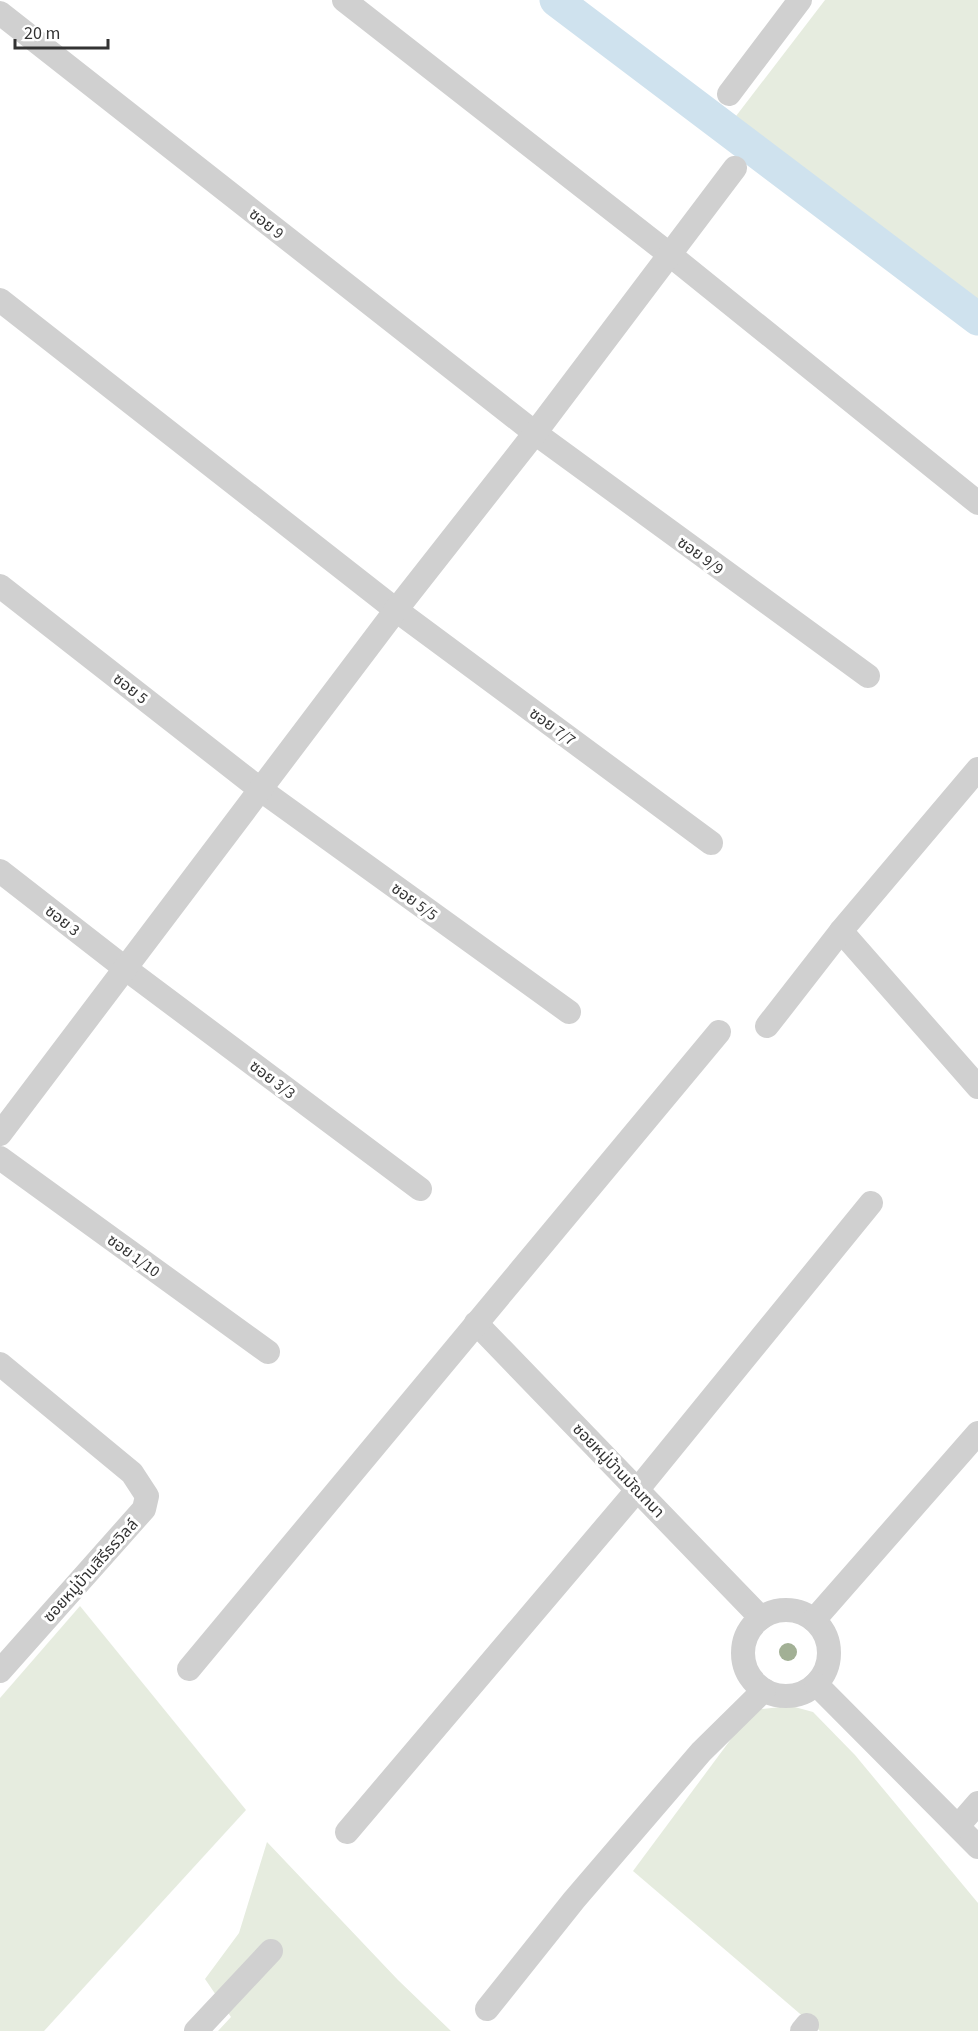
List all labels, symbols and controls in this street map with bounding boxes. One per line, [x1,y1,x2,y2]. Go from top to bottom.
scale bar [15,12,108,50]
text: 20 m [24,21,60,46]
street label: ซอย 9 [244,203,288,244]
street label: ซอย 9/9 [673,532,728,580]
street label: ซอย 5 [108,668,152,709]
street label: ซอย 7/7 [525,703,580,751]
street label: ซอย 5/5 [387,878,442,926]
street label: ซอย 3 [40,900,84,941]
street label: ซอย 3/3 [245,1055,300,1104]
street label: ซอย 1/10 [103,1229,164,1282]
street label: ซอยหมู่บ้านมัณฑนา [567,1419,669,1523]
street label: ซอยหมู่บ้านสิรีธรวิลล์ [38,1514,143,1627]

